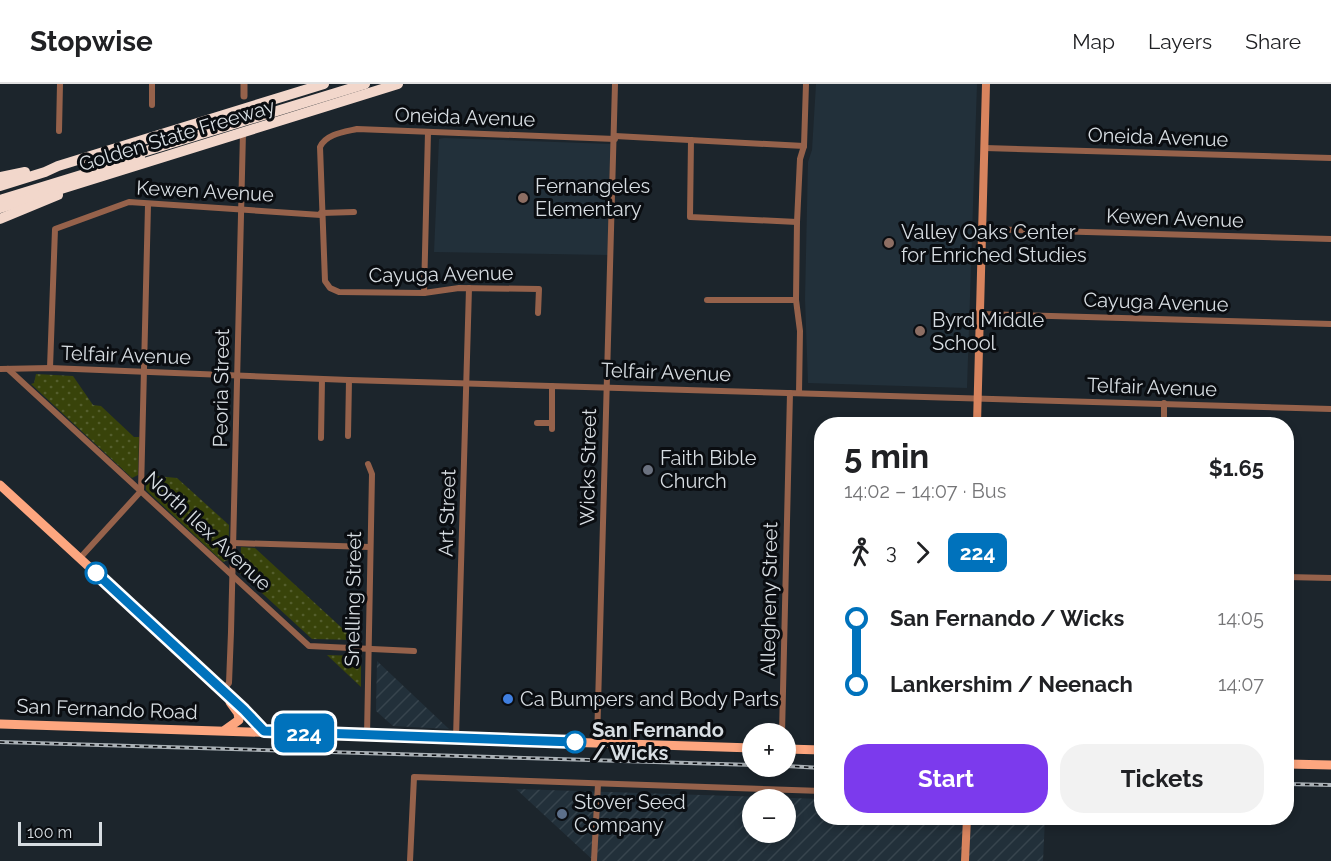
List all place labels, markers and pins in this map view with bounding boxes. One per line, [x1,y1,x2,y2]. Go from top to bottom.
place label: Fernangeles Elementary [535,174,650,221]
marker: Fernangeles Elementary [516,191,530,205]
place label: Valley Oaks Center for Enriched Studies [901,220,1087,267]
marker: Valley Oaks Center for Enriched Studies [882,236,896,250]
place label: Byrd Middle School [932,308,1045,355]
marker: Byrd Middle School [913,324,927,338]
place label: Faith Bible Church [660,446,757,493]
marker: Faith Bible Church [641,463,655,477]
unlabelled marker [85,562,107,584]
place label: Ca Bumpers and Body Parts [520,687,779,711]
marker: Ca Bumpers and Body Parts [501,692,515,706]
place label: San Fernando / Wicks [592,718,724,765]
marker: San Fernando / Wicks [564,731,586,753]
place label: Stover Seed Company [574,790,686,837]
marker: Stover Seed Company [555,807,569,821]

